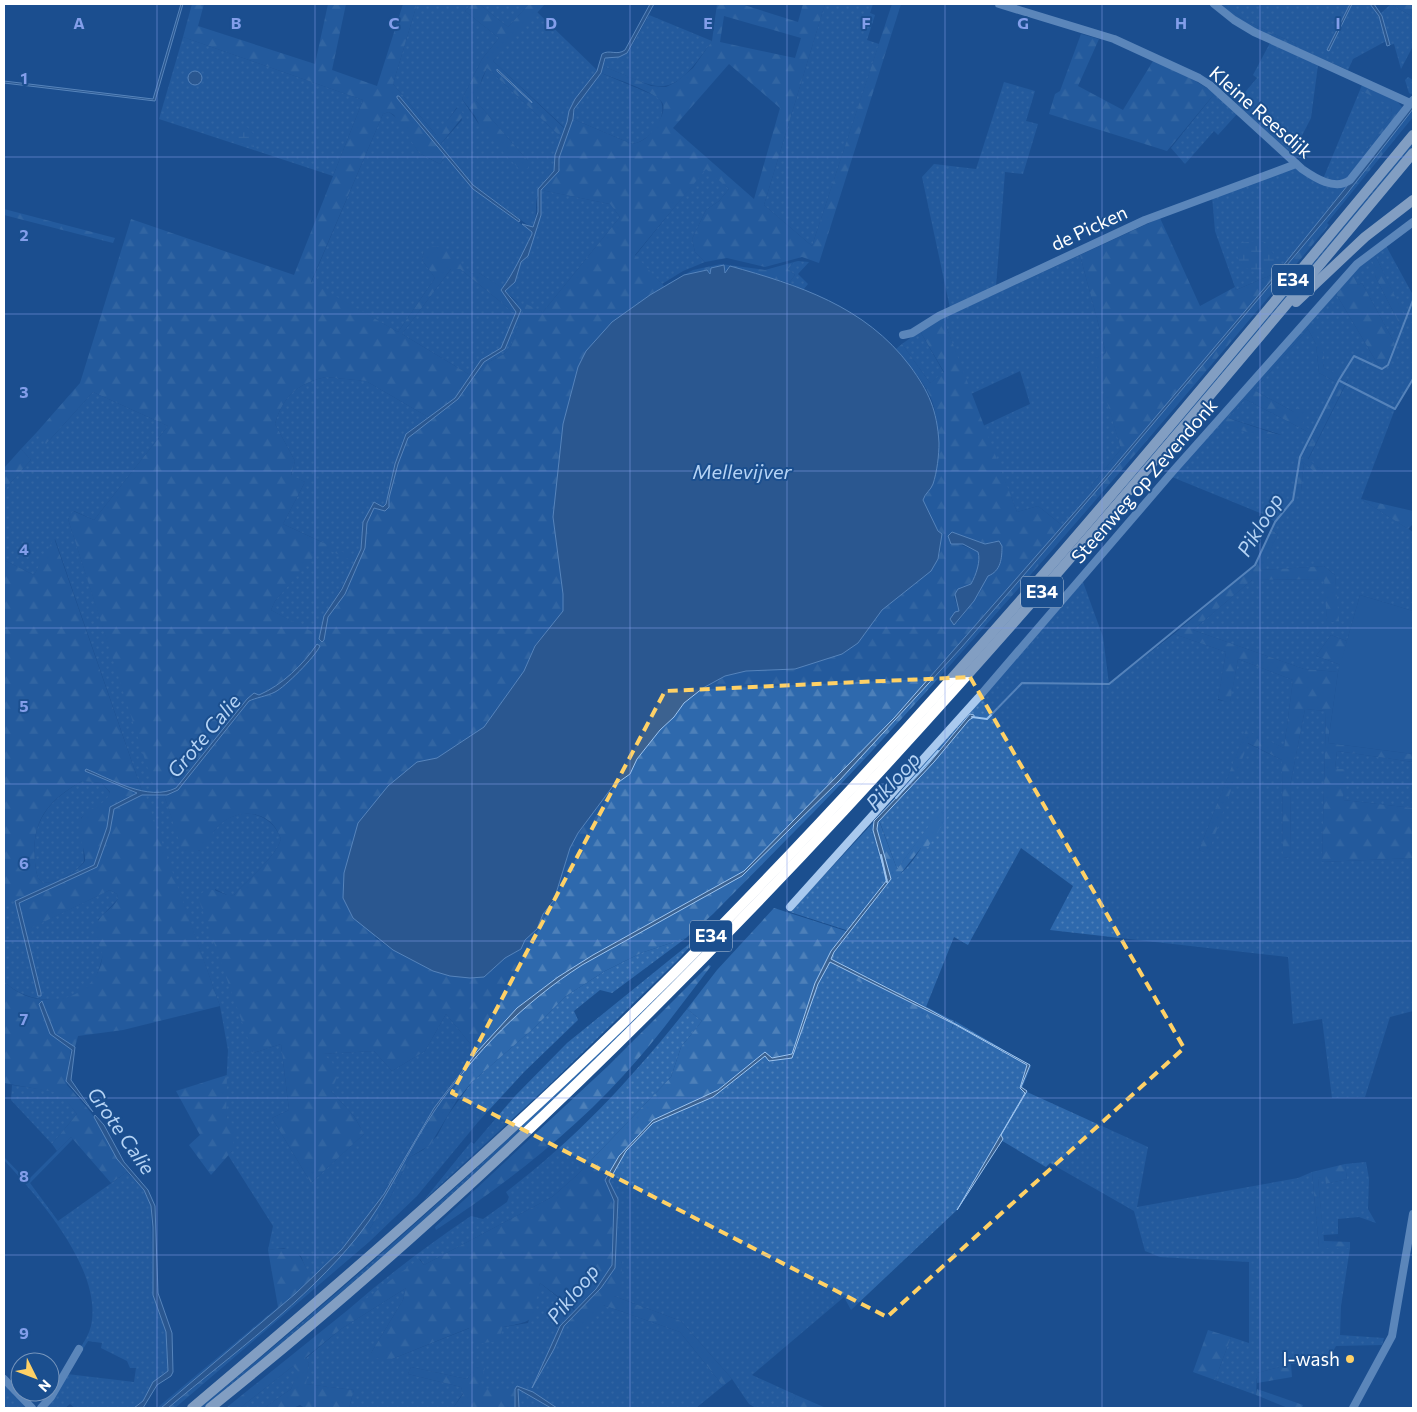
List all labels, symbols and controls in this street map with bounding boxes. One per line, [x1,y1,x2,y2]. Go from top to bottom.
text: A [73,13,85,32]
text: B [231,13,242,32]
text: C [389,13,400,32]
text: D [545,13,557,32]
text: E [703,13,713,32]
text: F [861,13,871,32]
text: G [1017,13,1029,32]
text: H [1175,13,1187,32]
text: I [1335,13,1341,32]
street label: Kleine Reesdijk [1205,61,1317,163]
text: 1 [20,68,28,87]
street label: de Picken [1047,200,1131,255]
text: 2 [19,225,29,244]
road number: E34 [1272,264,1314,296]
text: 3 [19,382,29,401]
street label: Steenweg op Zevendonk [1066,394,1221,568]
water label: Mellevijver [692,459,793,483]
water label: Pikloop [1231,488,1287,560]
text: 4 [19,539,29,558]
road number: E34 [1021,576,1063,608]
water label: Grote Calie [161,689,245,782]
text: 5 [19,696,29,715]
water label: Pikloop [860,746,924,814]
text: 6 [19,853,29,872]
road number: E34 [690,920,732,951]
text: 7 [20,1009,29,1028]
water label: Grote Calie [83,1082,161,1179]
text: 8 [19,1166,29,1185]
water label: Pikloop [541,1259,603,1328]
text: 9 [19,1323,29,1342]
place label: I-wash [1282,1347,1340,1370]
north arrow [10,1352,60,1402]
marker: I-wash [1344,1353,1356,1365]
text: N [35,1376,55,1396]

